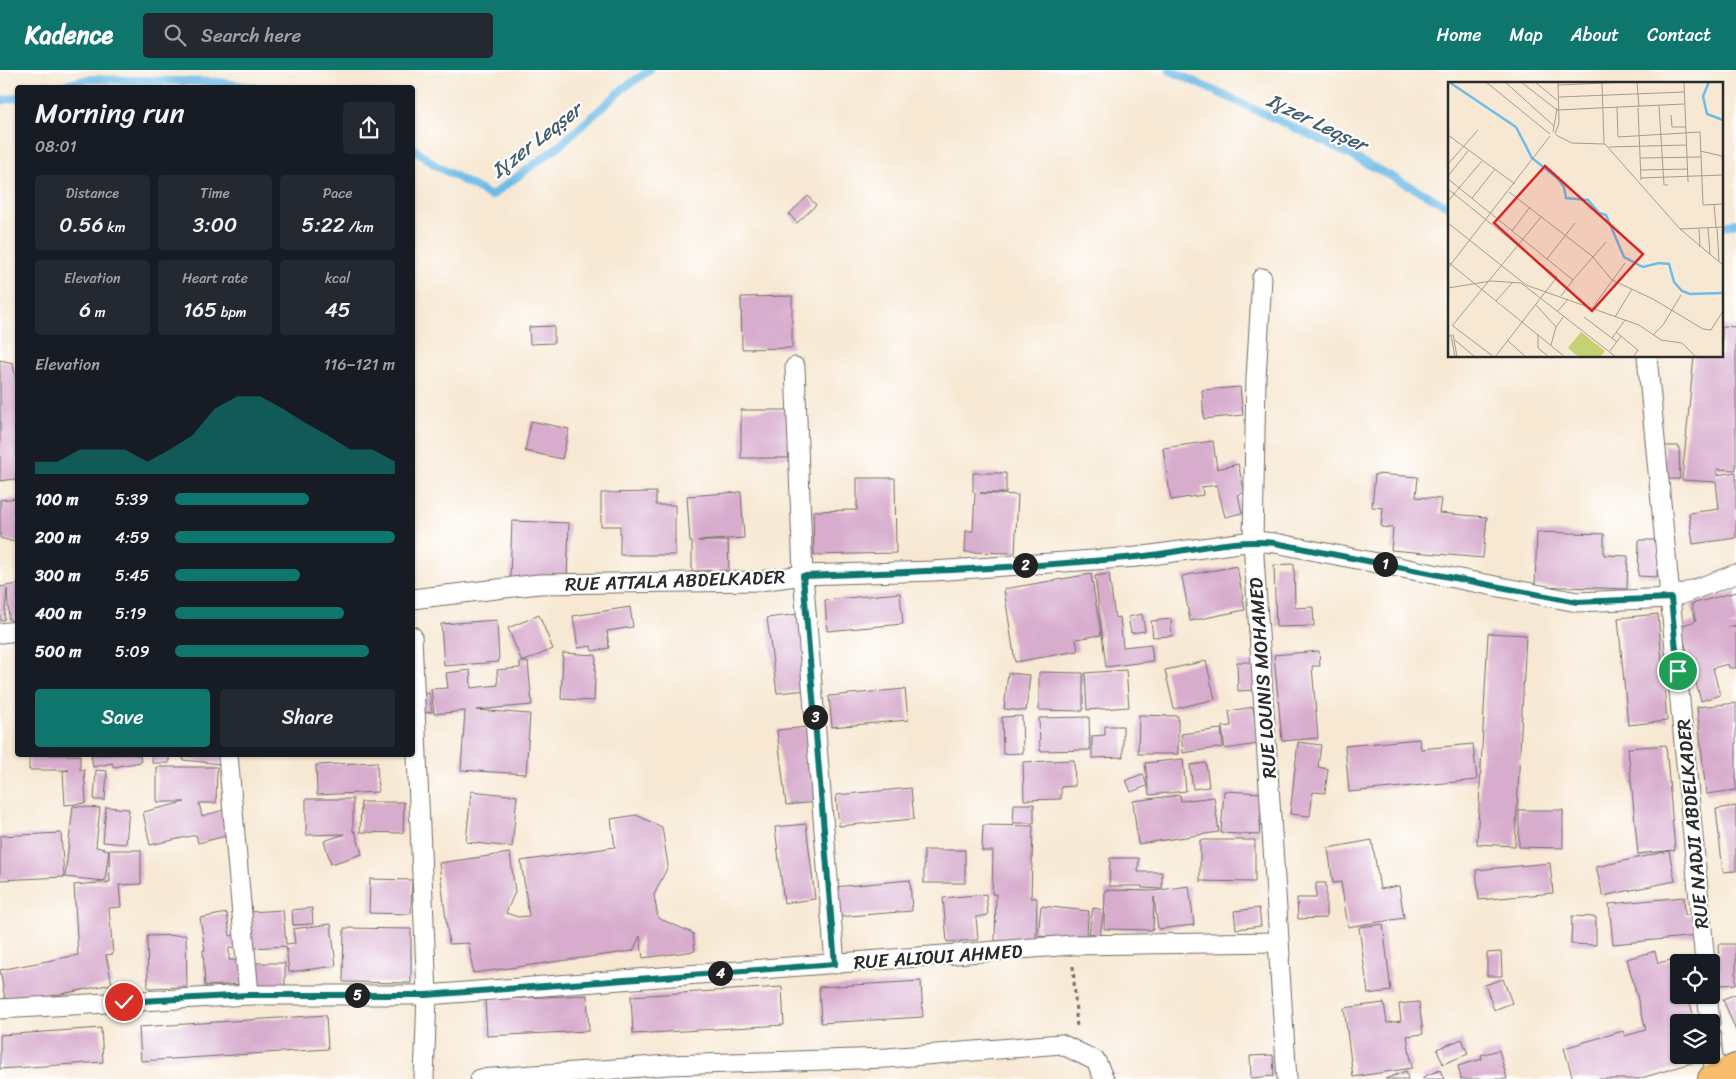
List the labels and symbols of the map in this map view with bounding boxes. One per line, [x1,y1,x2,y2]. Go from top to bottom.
inset map [1448,82,1724,358]
water label: Iɣzer Leqṣer [1260,83,1376,163]
water label: Iɣzer Leqṣer [482,91,592,188]
pin: 2 [1012,552,1038,578]
pin: 1 [1372,552,1398,576]
street label: RUE ATTALA ABDELKADER [564,560,786,601]
street label: RUE LOUNIS MOHAMED [1239,576,1286,779]
pin [1657,650,1699,692]
pin: 3 [802,704,828,730]
street label: RUE NADJI ABDELKADER [1667,717,1718,930]
street label: RUE ALIOUI AHMED [853,934,1024,979]
pin: 4 [708,960,732,986]
pin [103,981,145,1023]
pin: 5 [344,982,370,1008]

